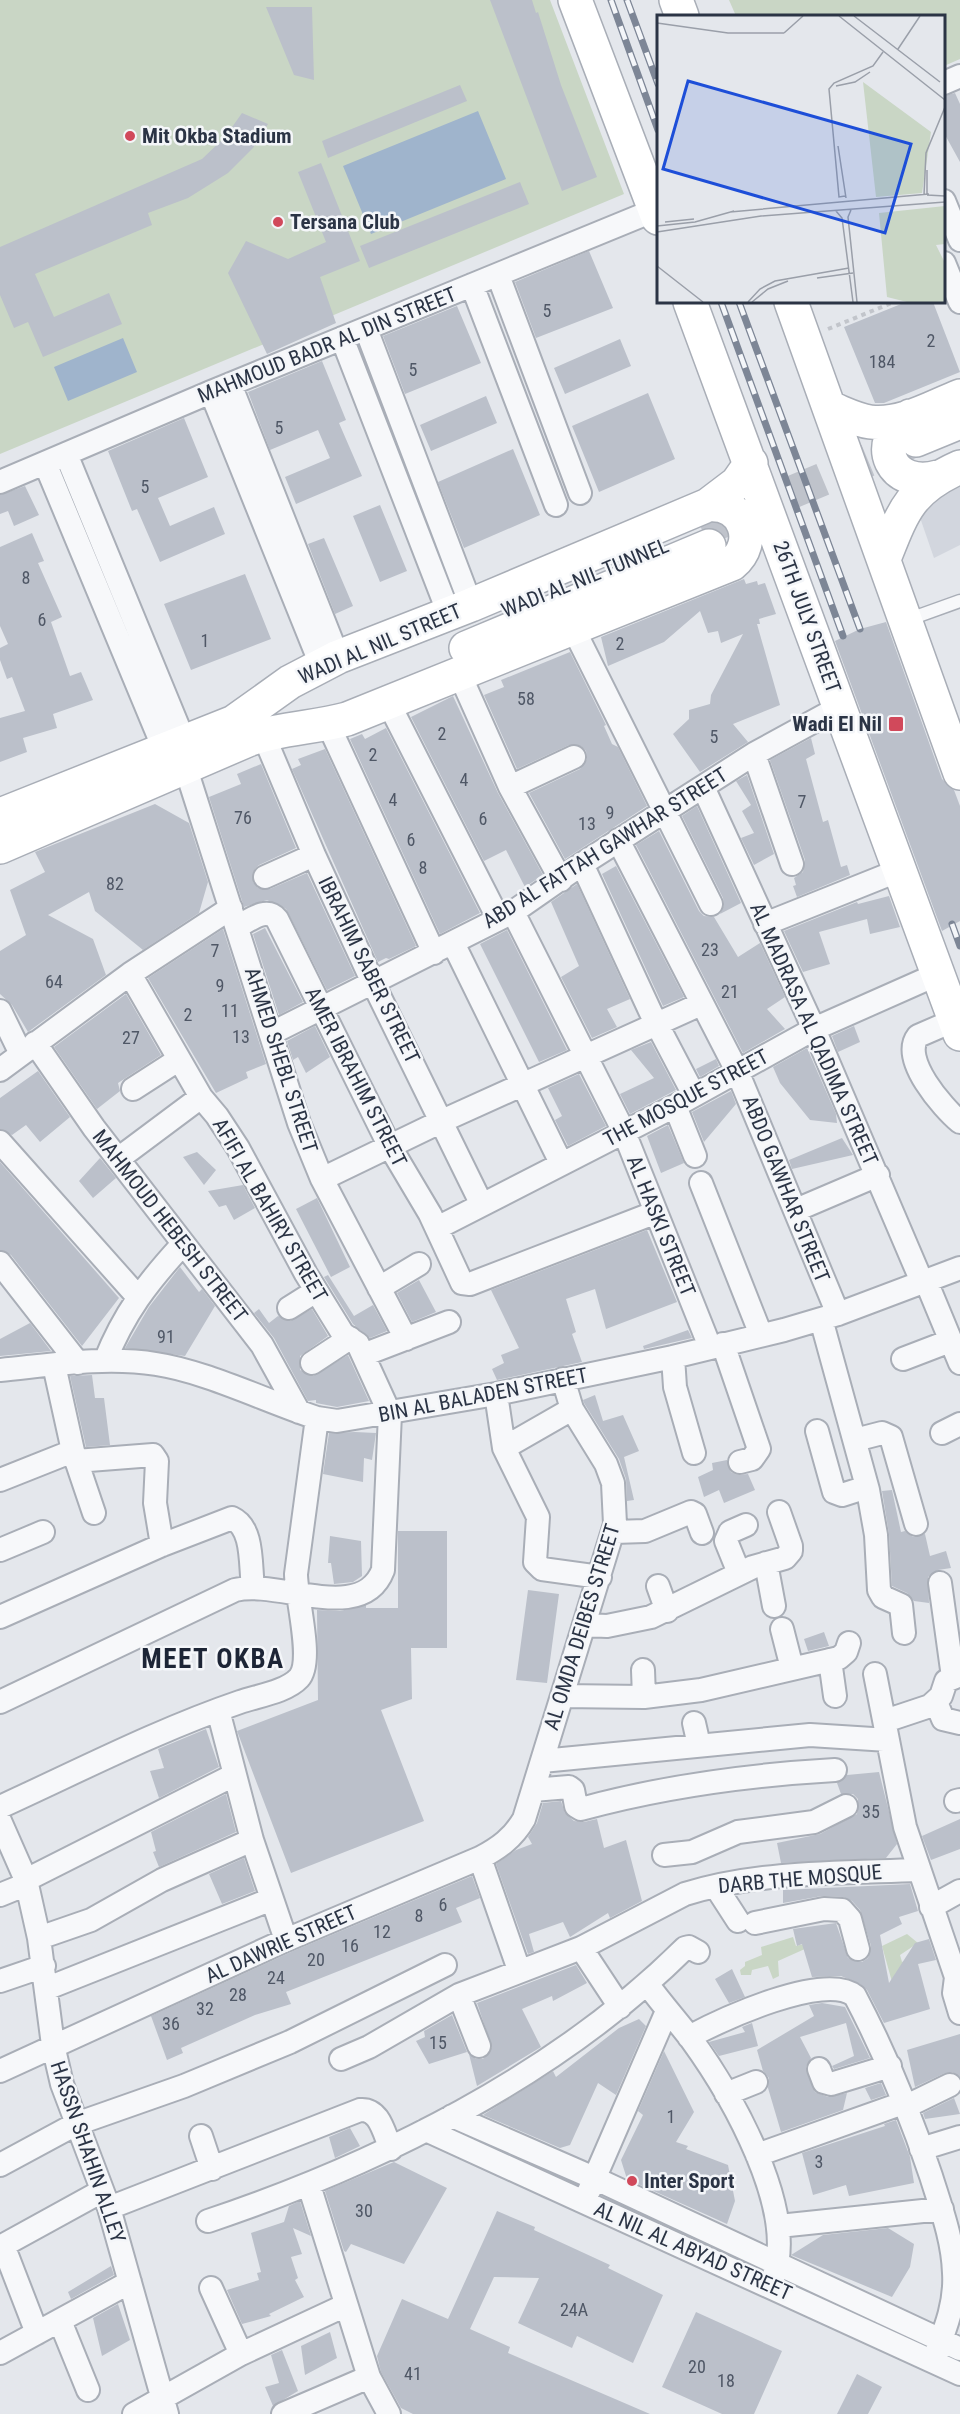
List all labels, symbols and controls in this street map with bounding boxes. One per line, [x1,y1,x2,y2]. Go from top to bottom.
inset map [657,15,945,303]
place label: Mit Okba Stadium [142,124,292,148]
marker: Mit Okba Stadium [123,129,137,143]
place label: Tersana Club [290,210,400,234]
marker: Tersana Club [271,215,285,229]
street label: MAHMOUD BADR AL DIN STREET [194,282,460,408]
house number: 5 [543,300,552,321]
house number: 2 [927,330,936,351]
house number: 184 [869,351,895,372]
house number: 5 [409,359,418,380]
house number: 5 [275,417,284,438]
house number: 5 [141,476,150,497]
street label: WADI AL NIL TUNNEL [498,533,672,623]
street label: 26TH JULY STREET [768,538,846,696]
house number: 8 [22,567,30,588]
street label: WADI AL NIL STREET [295,599,465,689]
house number: 6 [38,609,46,630]
house number: 1 [201,630,209,651]
house number: 2 [616,633,625,654]
house number: 58 [517,688,535,709]
place label: Wadi El Nil [792,712,882,736]
marker: Wadi El Nil [887,715,905,733]
house number: 2 [438,723,447,744]
house number: 5 [710,726,719,747]
house number: 2 [369,744,378,765]
street label: ABD AL FATTAH GAWHAR STREET [478,763,732,933]
house number: 4 [460,769,469,790]
house number: 4 [389,789,398,810]
house number: 7 [798,791,807,812]
house number: 9 [606,802,614,823]
house number: 76 [234,807,252,828]
house number: 6 [479,808,487,829]
house number: 13 [578,813,596,834]
house number: 6 [407,829,415,850]
house number: 8 [419,857,427,878]
house number: 82 [106,873,124,894]
street label: IBRAHIM SABER STREET [313,873,425,1067]
street label: AL MADRASA AL QADIMA STREET [745,899,883,1169]
house number: 23 [701,939,719,960]
house number: 7 [211,940,220,961]
street label: AHMED SHEBL STREET [240,964,322,1156]
house number: 64 [45,971,63,992]
house number: 9 [216,975,224,996]
house number: 21 [721,981,739,1002]
street label: AMER IBRAHIM STREET [300,983,412,1171]
house number: 11 [221,1000,239,1021]
house number: 2 [184,1004,193,1025]
house number: 13 [232,1026,250,1047]
house number: 27 [122,1027,140,1048]
street label: THE MOSQUE STREET [599,1044,773,1152]
street label: ABDO GAWHAR STREET [738,1092,834,1286]
street label: AFIFI AL BAHIRY STREET [208,1114,332,1306]
street label: MAHMOUD HEBESH STREET [87,1125,253,1327]
street label: AL HASKI STREET [622,1152,700,1300]
house number: 91 [157,1326,175,1347]
street label: BIN AL BALADEN STREET [376,1363,590,1427]
street label: AL OMDA DEIBES STREET [539,1521,625,1733]
district label: MEET OKBA [141,1643,285,1675]
house number: 35 [862,1801,880,1822]
street label: DARB THE MOSQUE [717,1860,883,1898]
house number: 6 [439,1894,447,1915]
street label: AL DAWRIE STREET [202,1900,360,1988]
house number: 8 [415,1905,423,1926]
house number: 12 [373,1921,391,1942]
house number: 16 [341,1935,359,1956]
house number: 20 [307,1949,325,1970]
house number: 24 [267,1967,285,1988]
house number: 28 [229,1984,247,2005]
house number: 32 [196,1998,214,2019]
house number: 36 [162,2013,180,2034]
house number: 15 [429,2032,447,2053]
street label: HASSN SHAHIN ALLEY [46,2058,130,2246]
house number: 1 [667,2106,675,2127]
house number: 3 [815,2151,823,2172]
place label: Inter Sport [644,2169,734,2193]
marker: Inter Sport [625,2174,639,2188]
street label: AL NIL AL ABYAD STREET [590,2197,796,2305]
house number: 30 [355,2200,373,2221]
house number: 24A [560,2299,589,2320]
house number: 20 [688,2356,706,2377]
house number: 41 [404,2363,422,2384]
house number: 18 [717,2370,735,2391]

